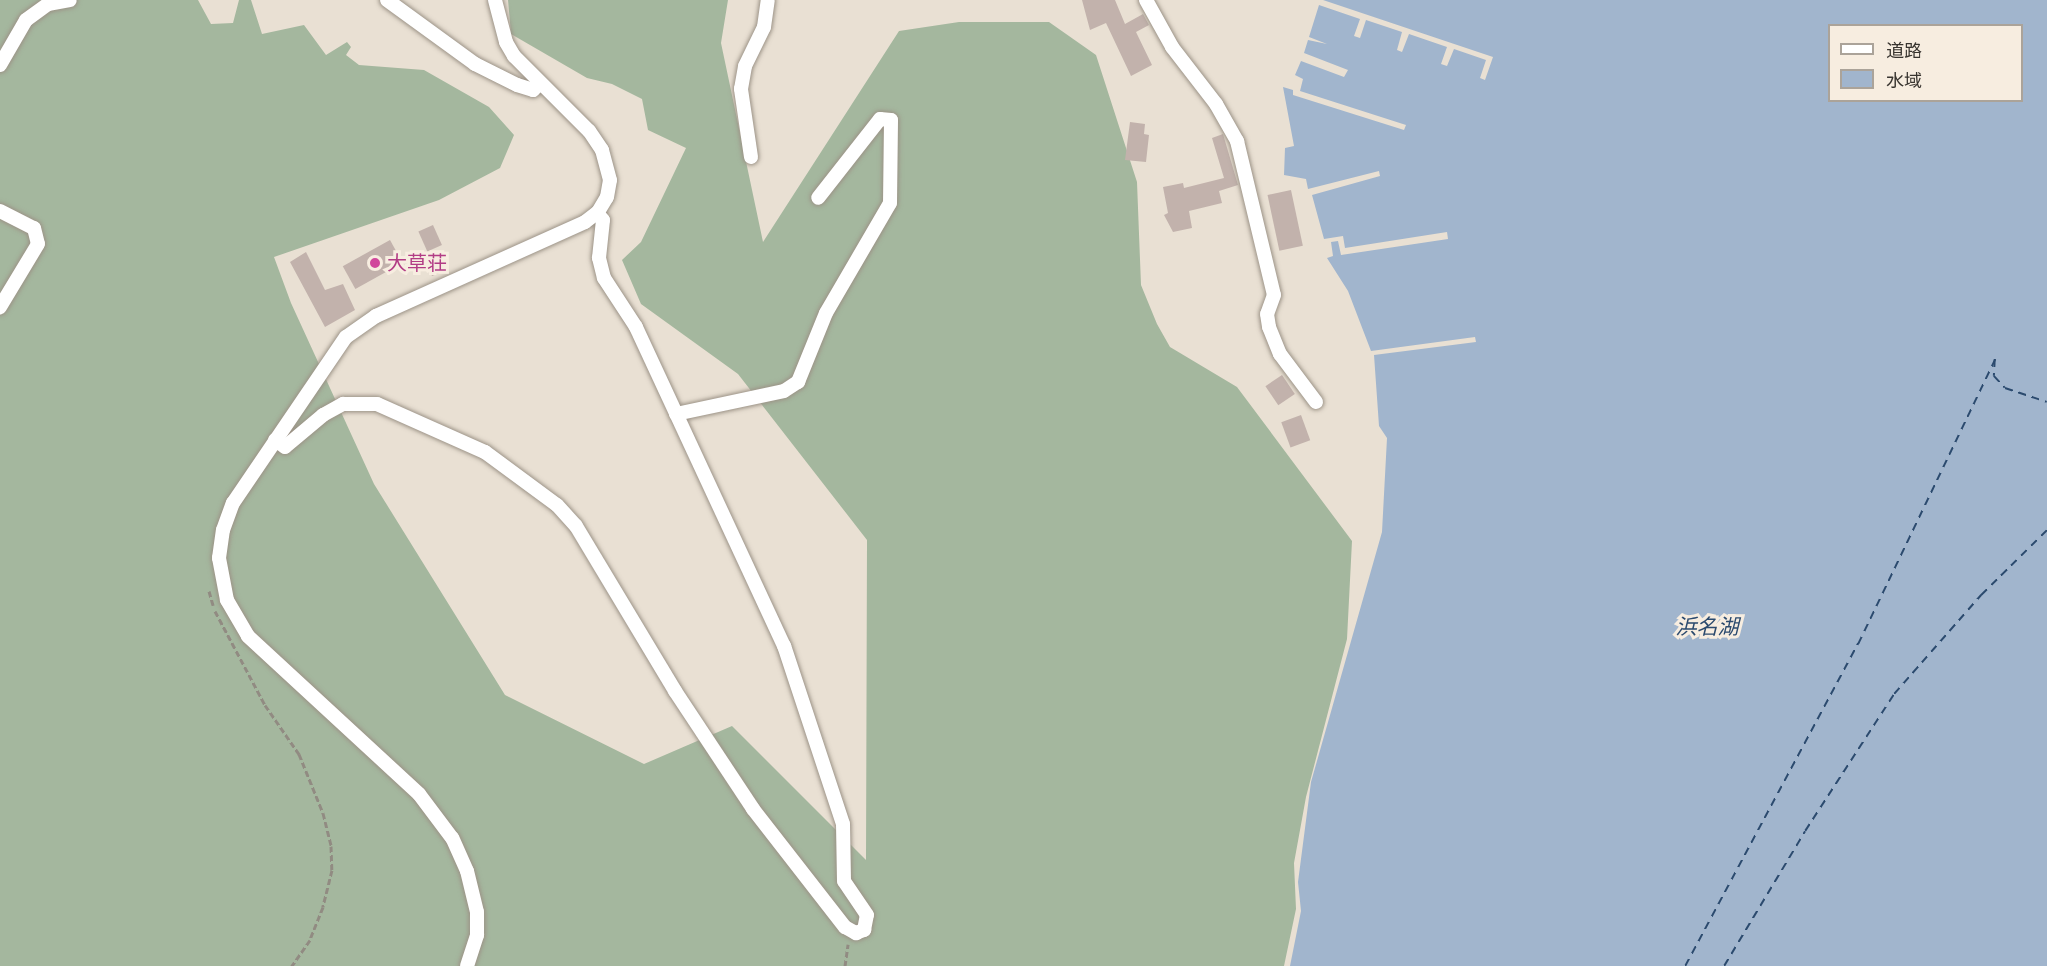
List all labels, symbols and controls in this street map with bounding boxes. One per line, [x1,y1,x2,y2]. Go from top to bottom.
legend [1828,24,2023,102]
text: 道路 [1886,40,1922,62]
text: 水域 [1886,70,1922,92]
place label: 大草荘 [387,251,447,275]
marker: 大草荘 [368,256,382,270]
water label: 浜名湖 [1676,614,1738,640]

